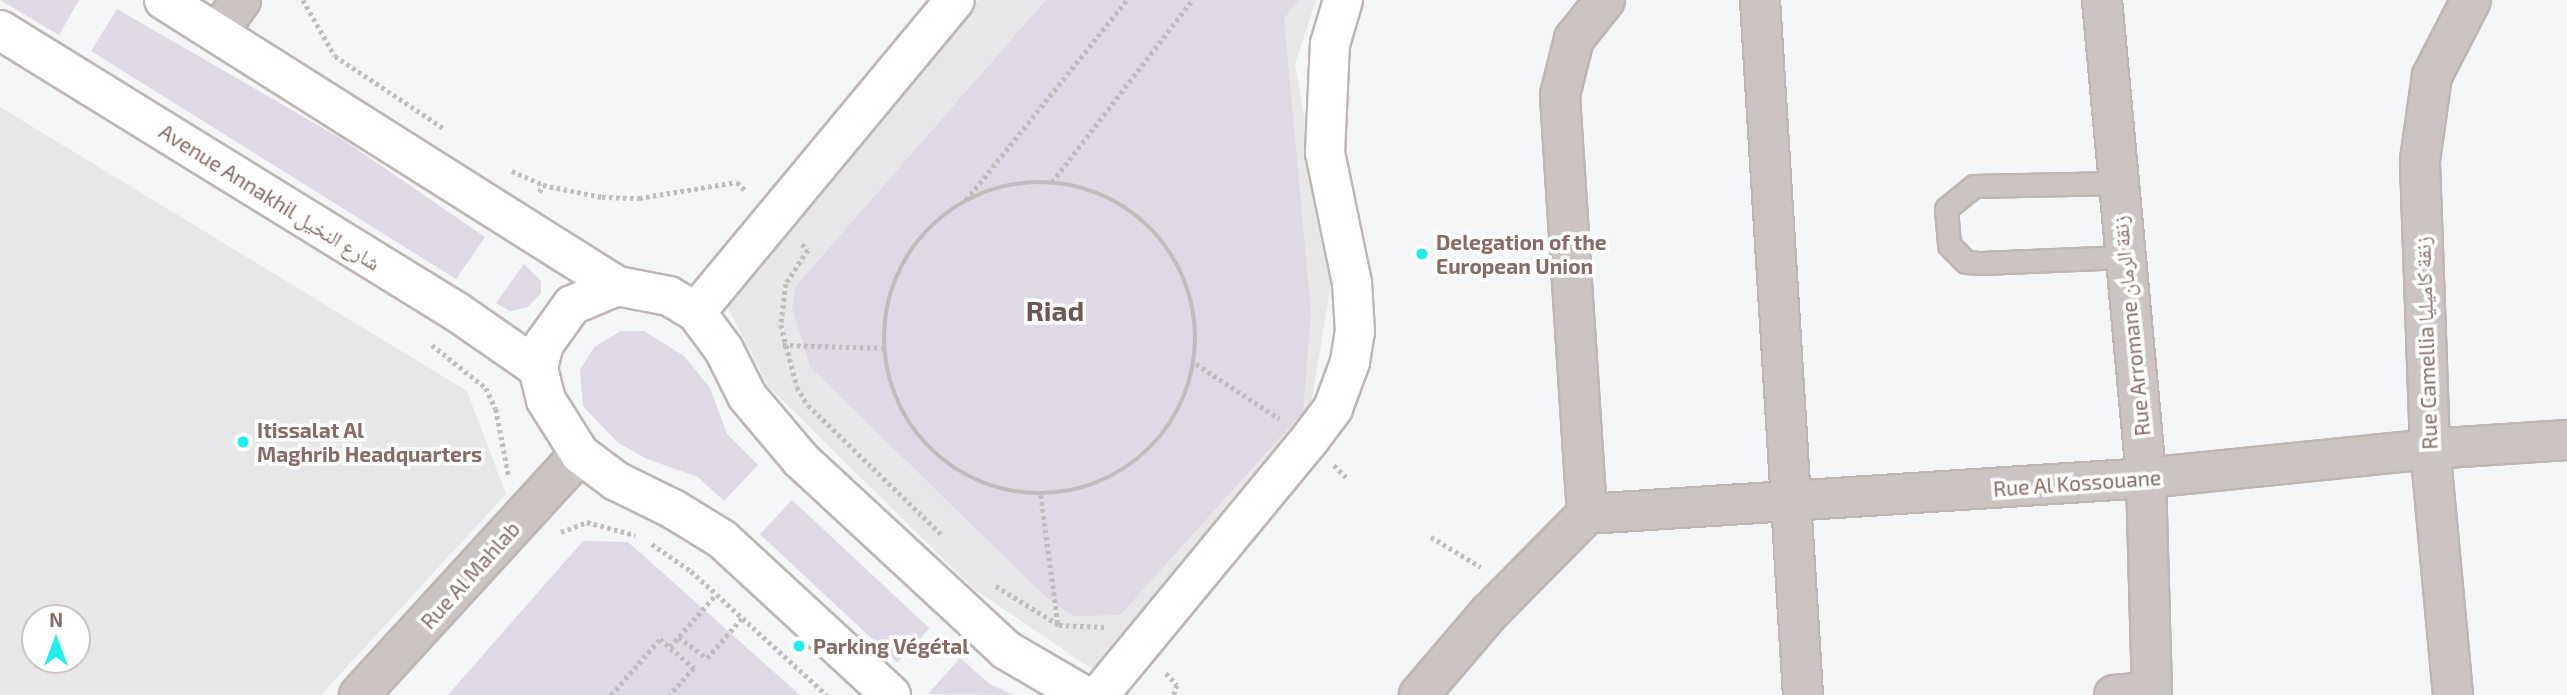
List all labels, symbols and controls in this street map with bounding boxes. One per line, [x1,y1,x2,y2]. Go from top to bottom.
street label: Avenue Annakhil شارع النخيل [154,118,386,276]
street label: Rue Arromane زنقة الرمان [2107,214,2155,438]
place label: Delegation of the European Union [1436,229,1607,279]
street label: Rue Camellia زنقة كاميليا [2410,236,2442,450]
marker: Delegation of the European Union [1414,246,1430,262]
district label: Riad [1026,293,1084,327]
place label: Itissalat Al Maghrib Headquarters [257,417,482,467]
marker: Itissalat Al Maghrib Headquarters [235,434,251,450]
street label: Rue Al Kossouane [1992,465,2162,501]
street label: Rue Al Mahlab [415,516,525,634]
north arrow [21,604,91,674]
text: N [49,608,63,631]
place label: Parking Végétal [813,633,970,659]
marker: Parking Végétal [791,638,807,654]

